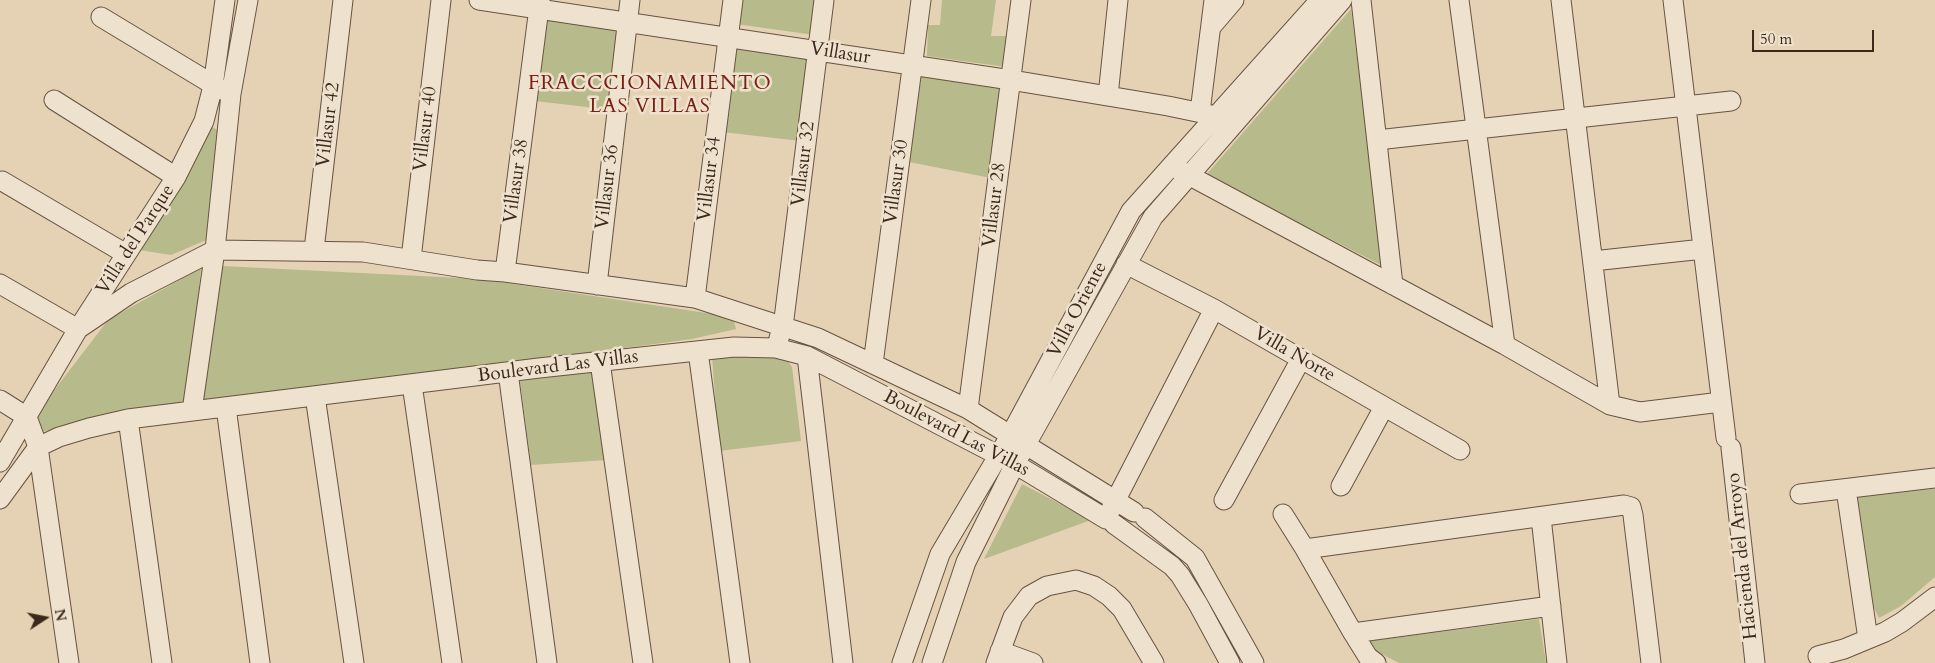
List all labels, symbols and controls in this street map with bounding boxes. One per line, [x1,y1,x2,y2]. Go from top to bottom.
scale bar [1755,20,1878,52]
text: 50 m [1760,29,1792,49]
street label: Villasur [808,38,872,70]
district label: FRACCCIONAMIENTO LAS VILLAS [526,72,774,119]
street label: Villasur 42 [312,81,346,169]
street label: Villasur 40 [409,85,443,173]
street label: Villasur 32 [787,120,821,208]
street label: Villasur 34 [693,135,727,223]
street label: Villasur 38 [500,137,534,225]
street label: Villasur 30 [880,138,914,226]
street label: Villasur 36 [591,143,625,231]
street label: Villasur 28 [978,161,1012,249]
street label: Villa del Parque [92,181,180,299]
street label: Villa Oriente [1043,258,1113,362]
street label: Villa Norte [1249,323,1339,387]
street label: Boulevard Las Villas [476,346,640,388]
street label: Boulevard Las Villas [879,386,1033,482]
street label: Hacienda del Arroyo [1723,471,1763,641]
north arrow [20,593,70,643]
text: N [50,607,71,623]

